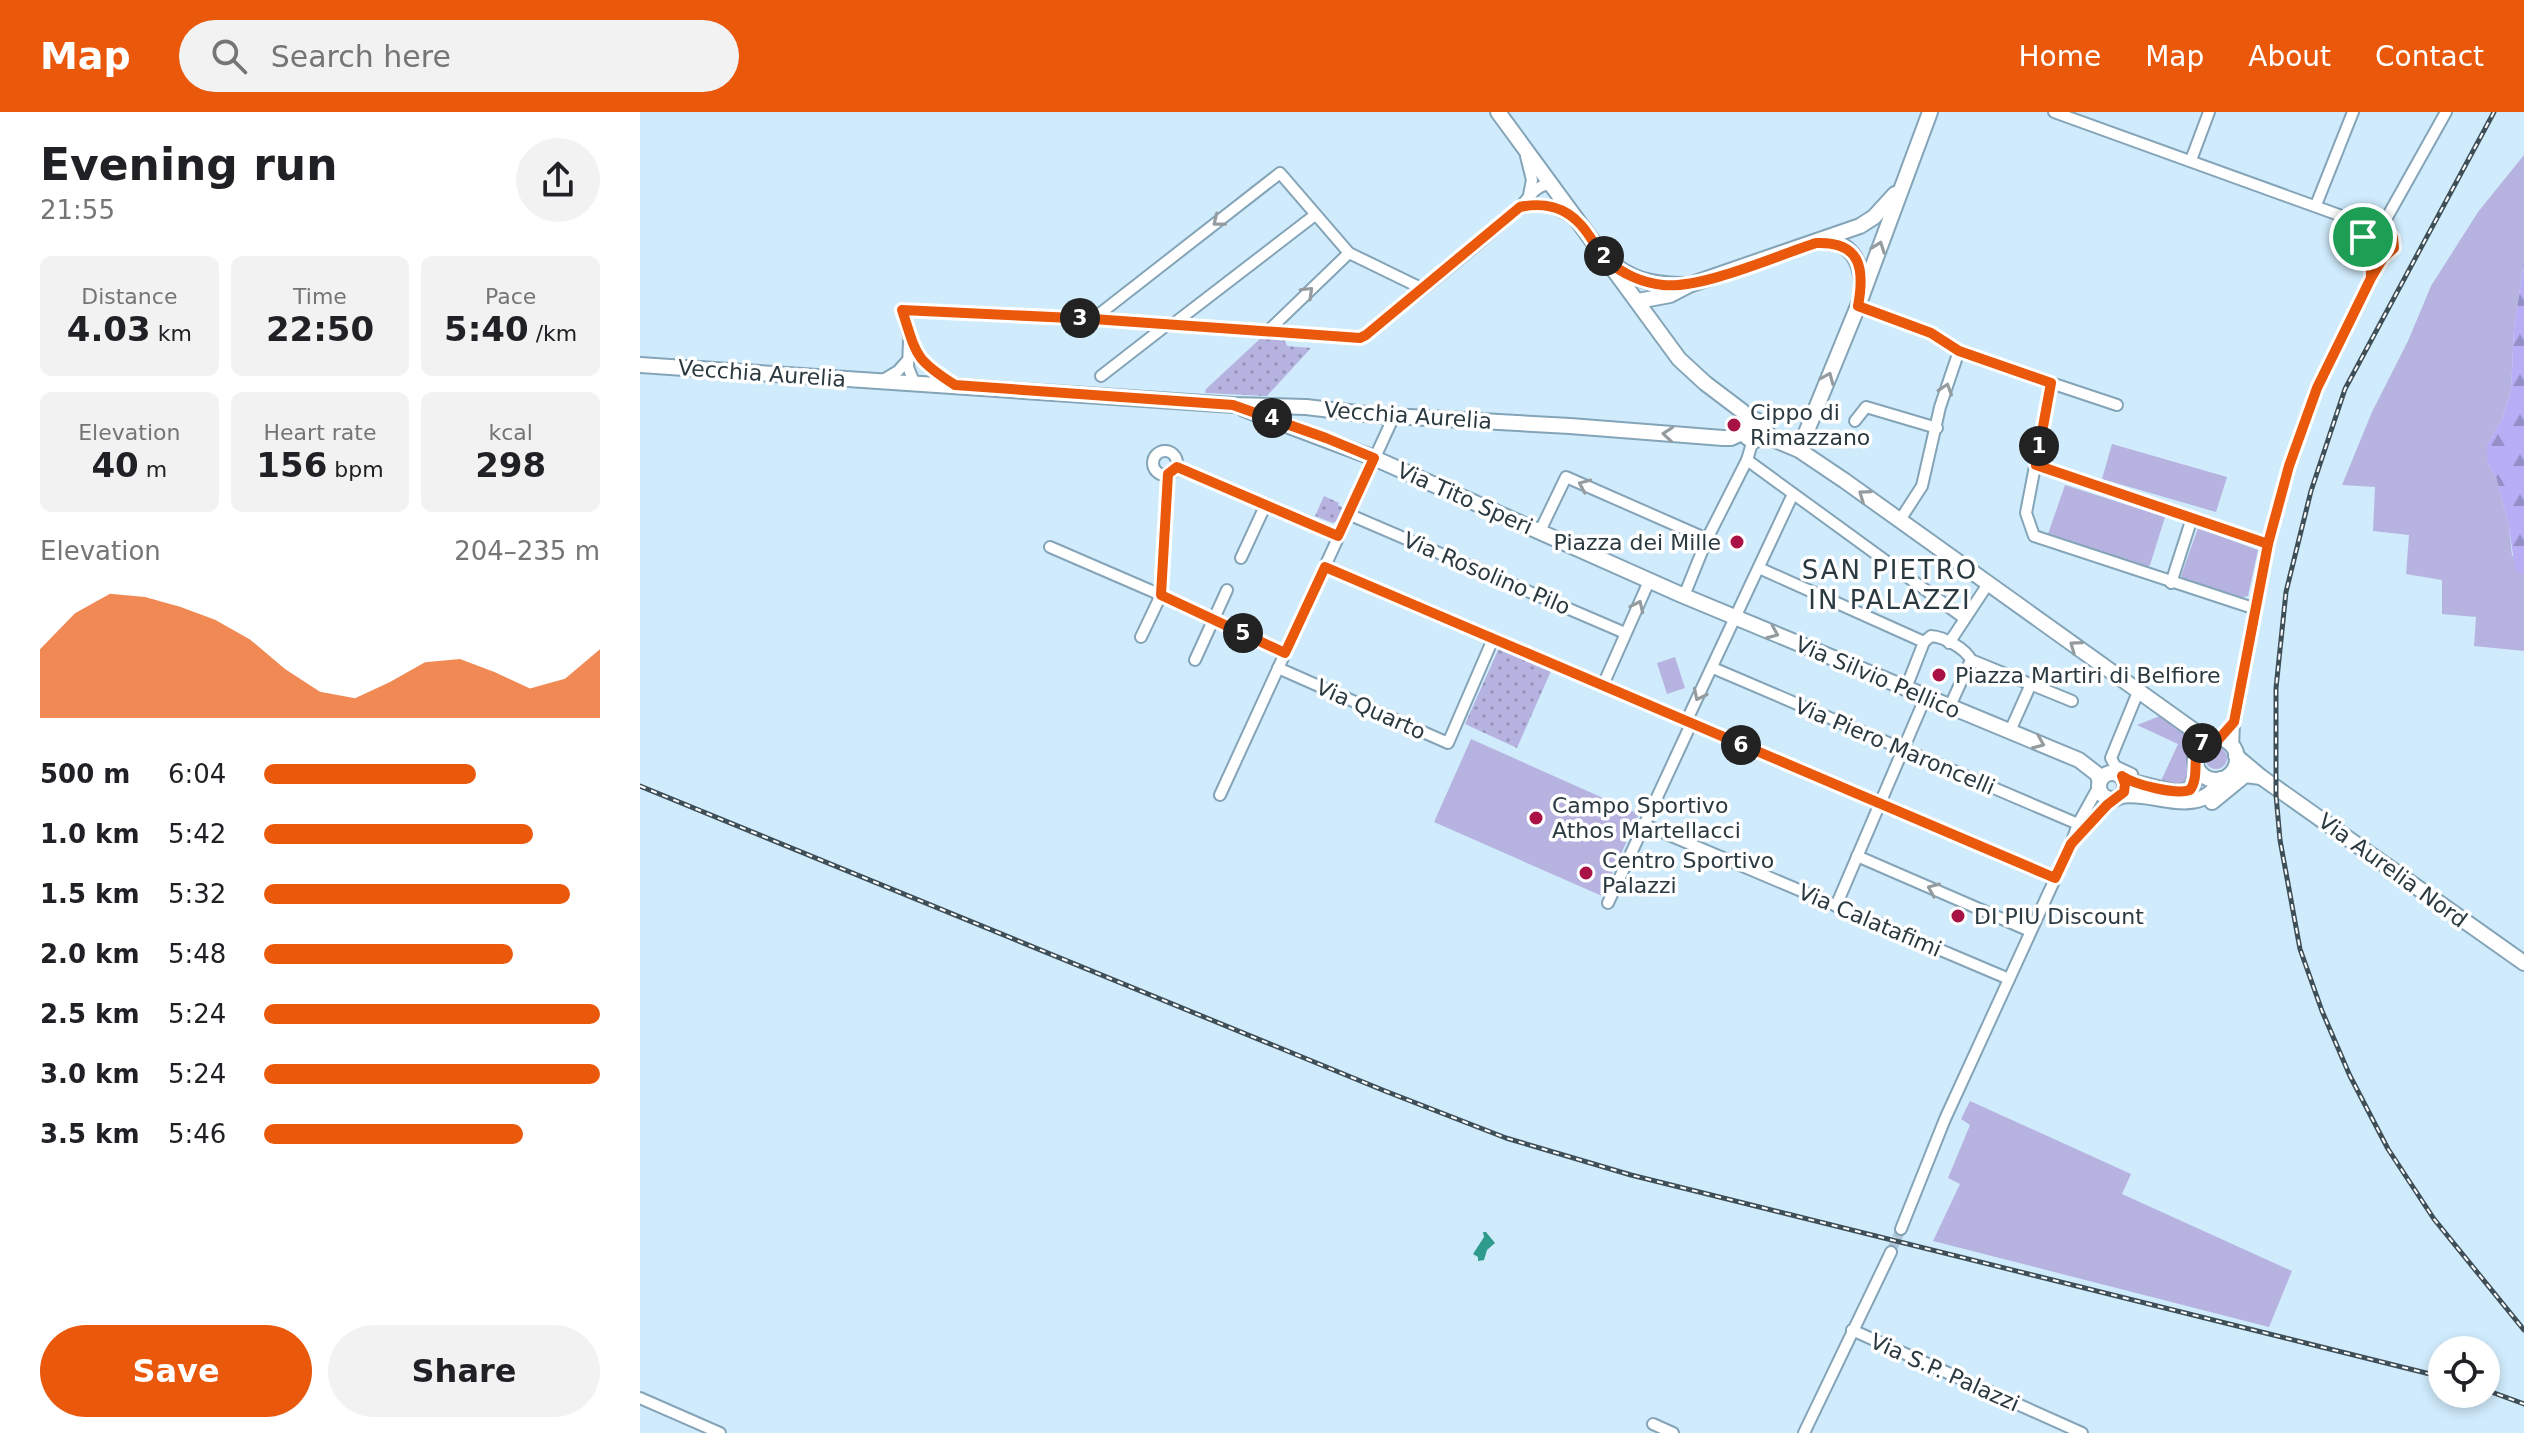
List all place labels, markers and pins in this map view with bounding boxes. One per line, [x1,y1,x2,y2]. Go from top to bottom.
pin [2329,203,2397,271]
pin: 2 [1584,236,1624,276]
pin: 3 [1060,298,1100,338]
pin: 4 [1252,398,1292,438]
place label: Cippo di Rimazzano [1750,400,1870,450]
marker: Cippo di Rimazzano [1725,416,1743,434]
pin: 1 [2019,426,2059,466]
place label: Piazza dei Mille [1554,530,1721,555]
marker: Piazza dei Mille [1728,533,1746,551]
pin: 5 [1223,613,1263,653]
place label: Piazza Martiri di Belfiore [1955,663,2221,688]
marker: Piazza Martiri di Belfiore [1930,666,1948,684]
pin: 7 [2182,723,2222,763]
pin: 6 [1721,725,1761,765]
place label: Campo Sportivo Athos Martellacci [1552,793,1741,843]
marker: Campo Sportivo Athos Martellacci [1527,809,1545,827]
place label: Centro Sportivo Palazzi [1602,848,1774,898]
marker: Centro Sportivo Palazzi [1577,864,1595,882]
place label: DI PIU Discount [1974,904,2144,929]
marker: DI PIU Discount [1949,907,1967,925]

